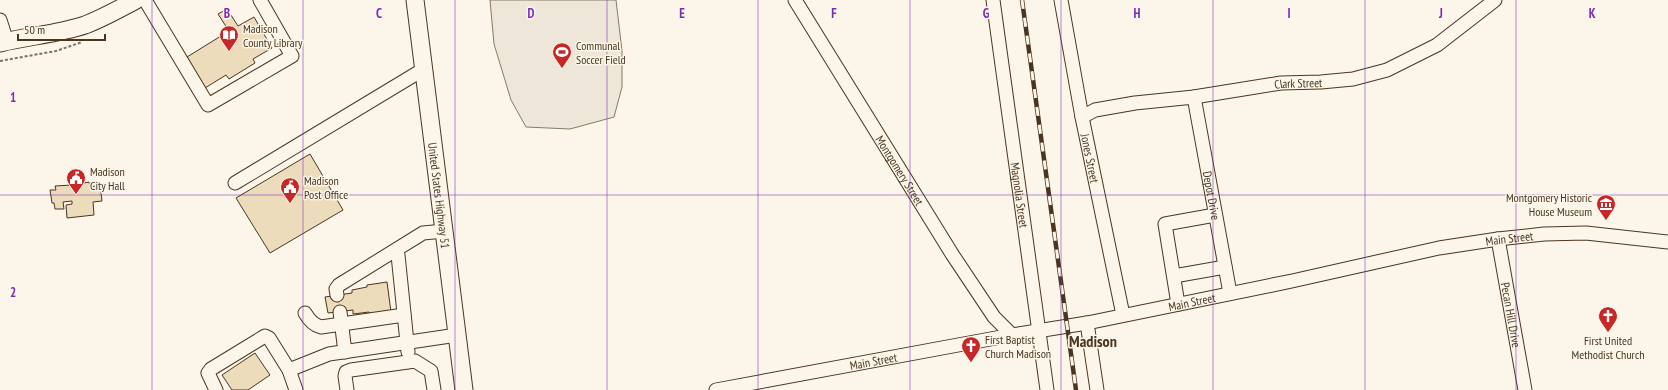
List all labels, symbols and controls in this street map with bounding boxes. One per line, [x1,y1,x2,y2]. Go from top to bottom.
text: B [224,5,230,22]
text: C [376,5,382,22]
text: D [528,5,535,22]
text: E [679,5,685,22]
text: F [831,5,837,22]
text: G [983,5,990,22]
text: H [1134,5,1141,22]
text: I [1287,5,1291,22]
text: J [1438,5,1443,22]
text: K [1589,5,1596,22]
scale bar [18,16,105,42]
place label: Madison County Library [243,21,303,50]
text: 50 m [24,22,45,37]
library icon: Madison County Library [218,24,240,52]
place label: Communal Soccer Field [576,38,626,67]
sports icon: Communal Soccer Field [551,41,573,69]
street label: Clark Street [1273,74,1323,92]
text: 1 [10,89,16,106]
street label: Jones Street [1078,131,1103,185]
street label: Montgomery Street [873,132,928,208]
street label: United States Highway 51 [425,141,454,250]
street label: Magnolia Street [1008,162,1032,229]
place label: Madison City Hall [90,164,125,193]
public building icon: Madison City Hall [65,167,87,195]
street label: Depot Drive [1200,170,1224,221]
place label: Madison Post Office [304,173,348,202]
public building icon: Madison Post Office [279,176,301,204]
place label: Montgomery Historic House Museum [1506,190,1593,219]
museum icon: Montgomery Historic House Museum [1595,193,1617,221]
street label: Main Street [1484,228,1535,248]
street label: Pecan Hill Drive [1498,281,1525,349]
text: 2 [10,284,16,301]
street label: Main Street [1167,289,1217,314]
church icon: First United Methodist Church [1597,305,1619,333]
district label: Madison [1069,331,1117,351]
place label: First Baptist Church Madison [985,332,1051,361]
place label: First United Methodist Church [1572,333,1644,362]
church icon: First Baptist Church Madison [960,335,982,363]
street label: Main Street [848,349,899,373]

